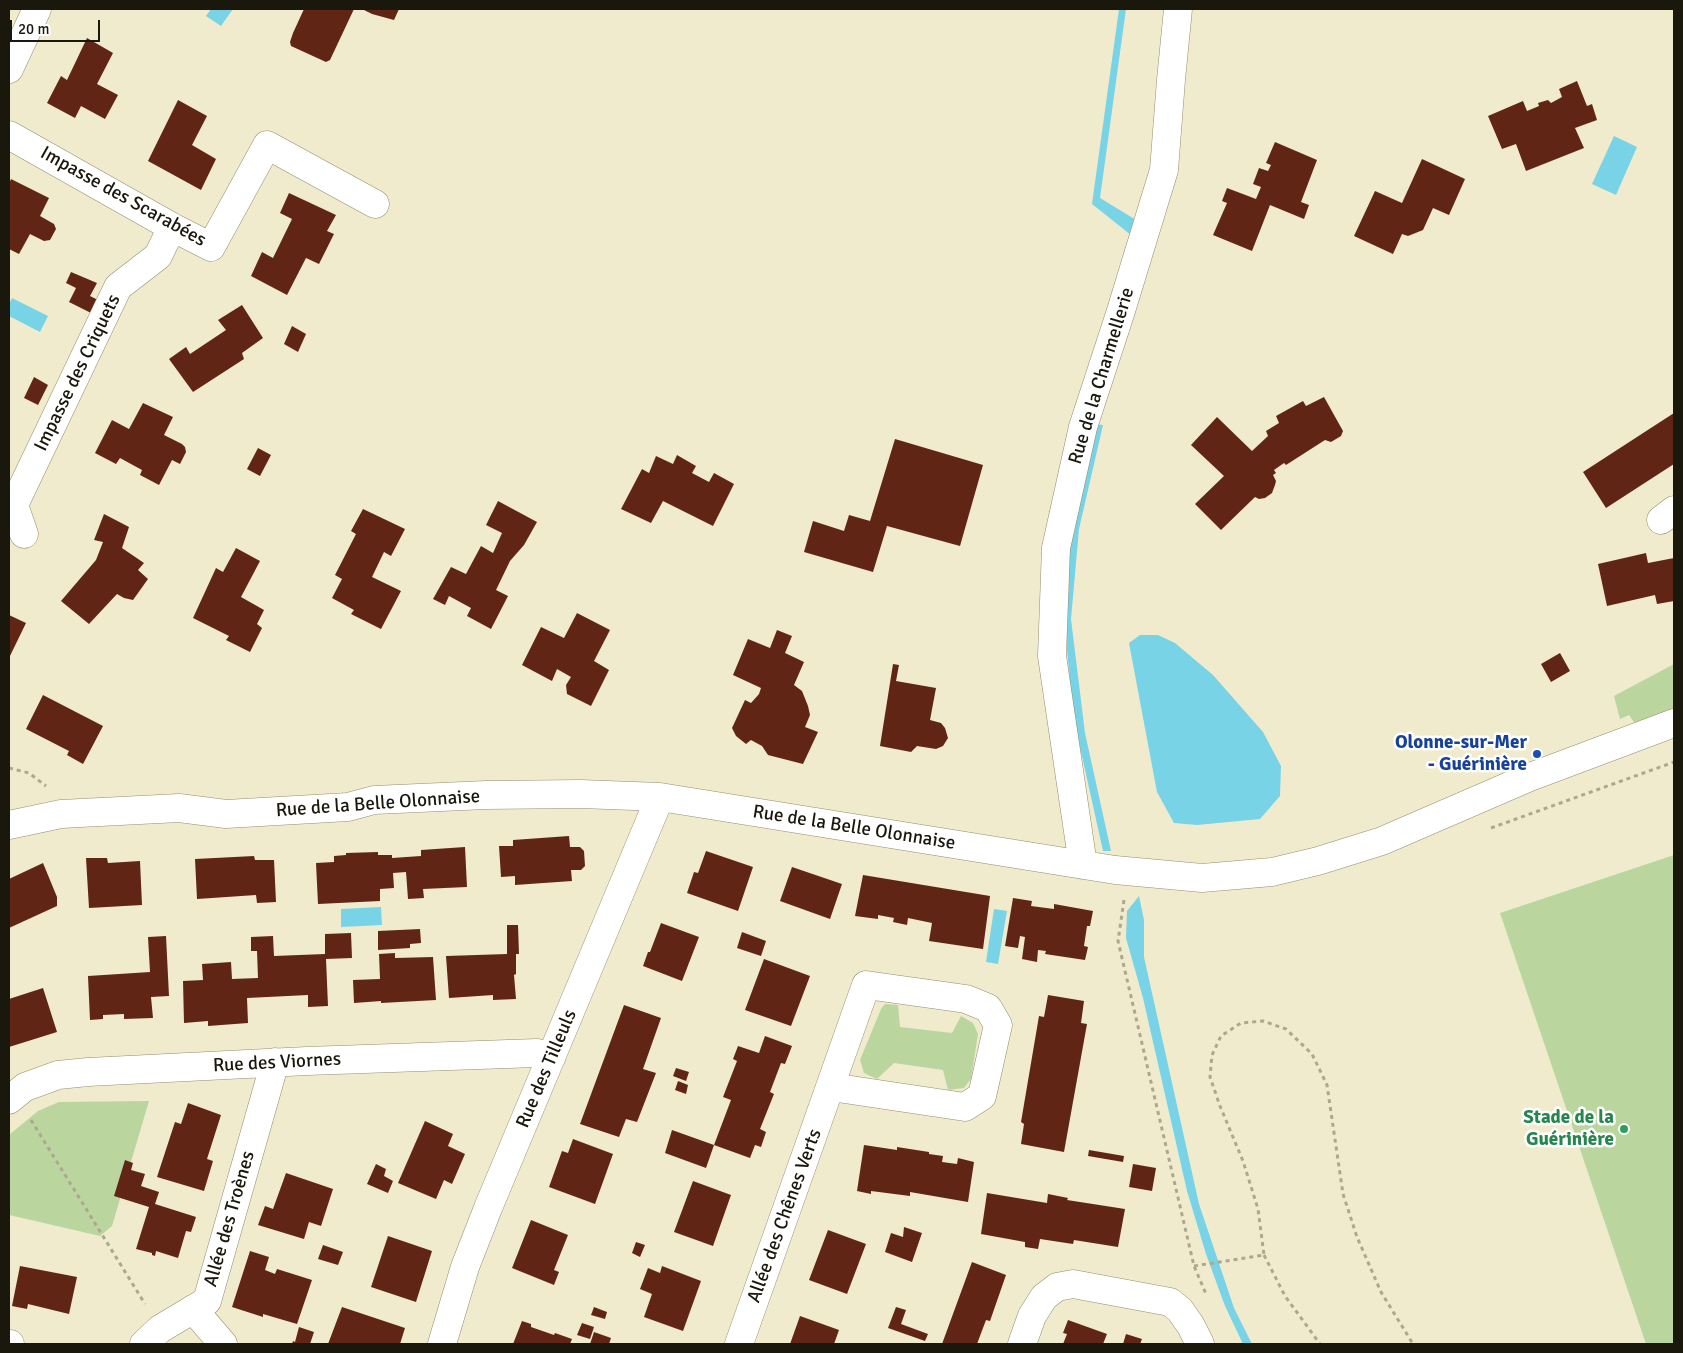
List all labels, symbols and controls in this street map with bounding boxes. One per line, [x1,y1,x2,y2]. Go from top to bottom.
scale bar [12,10,102,42]
text: 20 m [18,20,49,38]
street label: Impasse des Scarabées [36,142,210,252]
street label: Rue de la Charmellerie [1064,285,1140,467]
street label: Impasse des Criquets [30,291,126,455]
place label: Olonne-sur-Mer - Guérinière [1395,732,1527,776]
marker: Olonne-sur-Mer - Guérinière [1531,748,1543,760]
street label: Rue de la Belle Olonnaise [275,785,481,823]
street label: Rue de la Belle Olonnaise [751,801,957,855]
street label: Rue des Tilleuls [512,1006,582,1132]
street label: Rue des Viornes [212,1048,342,1078]
place label: Stade de la Guérinière [1523,1107,1614,1151]
marker: Stade de la Guérinière [1618,1123,1630,1135]
street label: Allée des Chênes Verts [743,1126,827,1306]
street label: Allée des Troènes [200,1149,260,1289]

